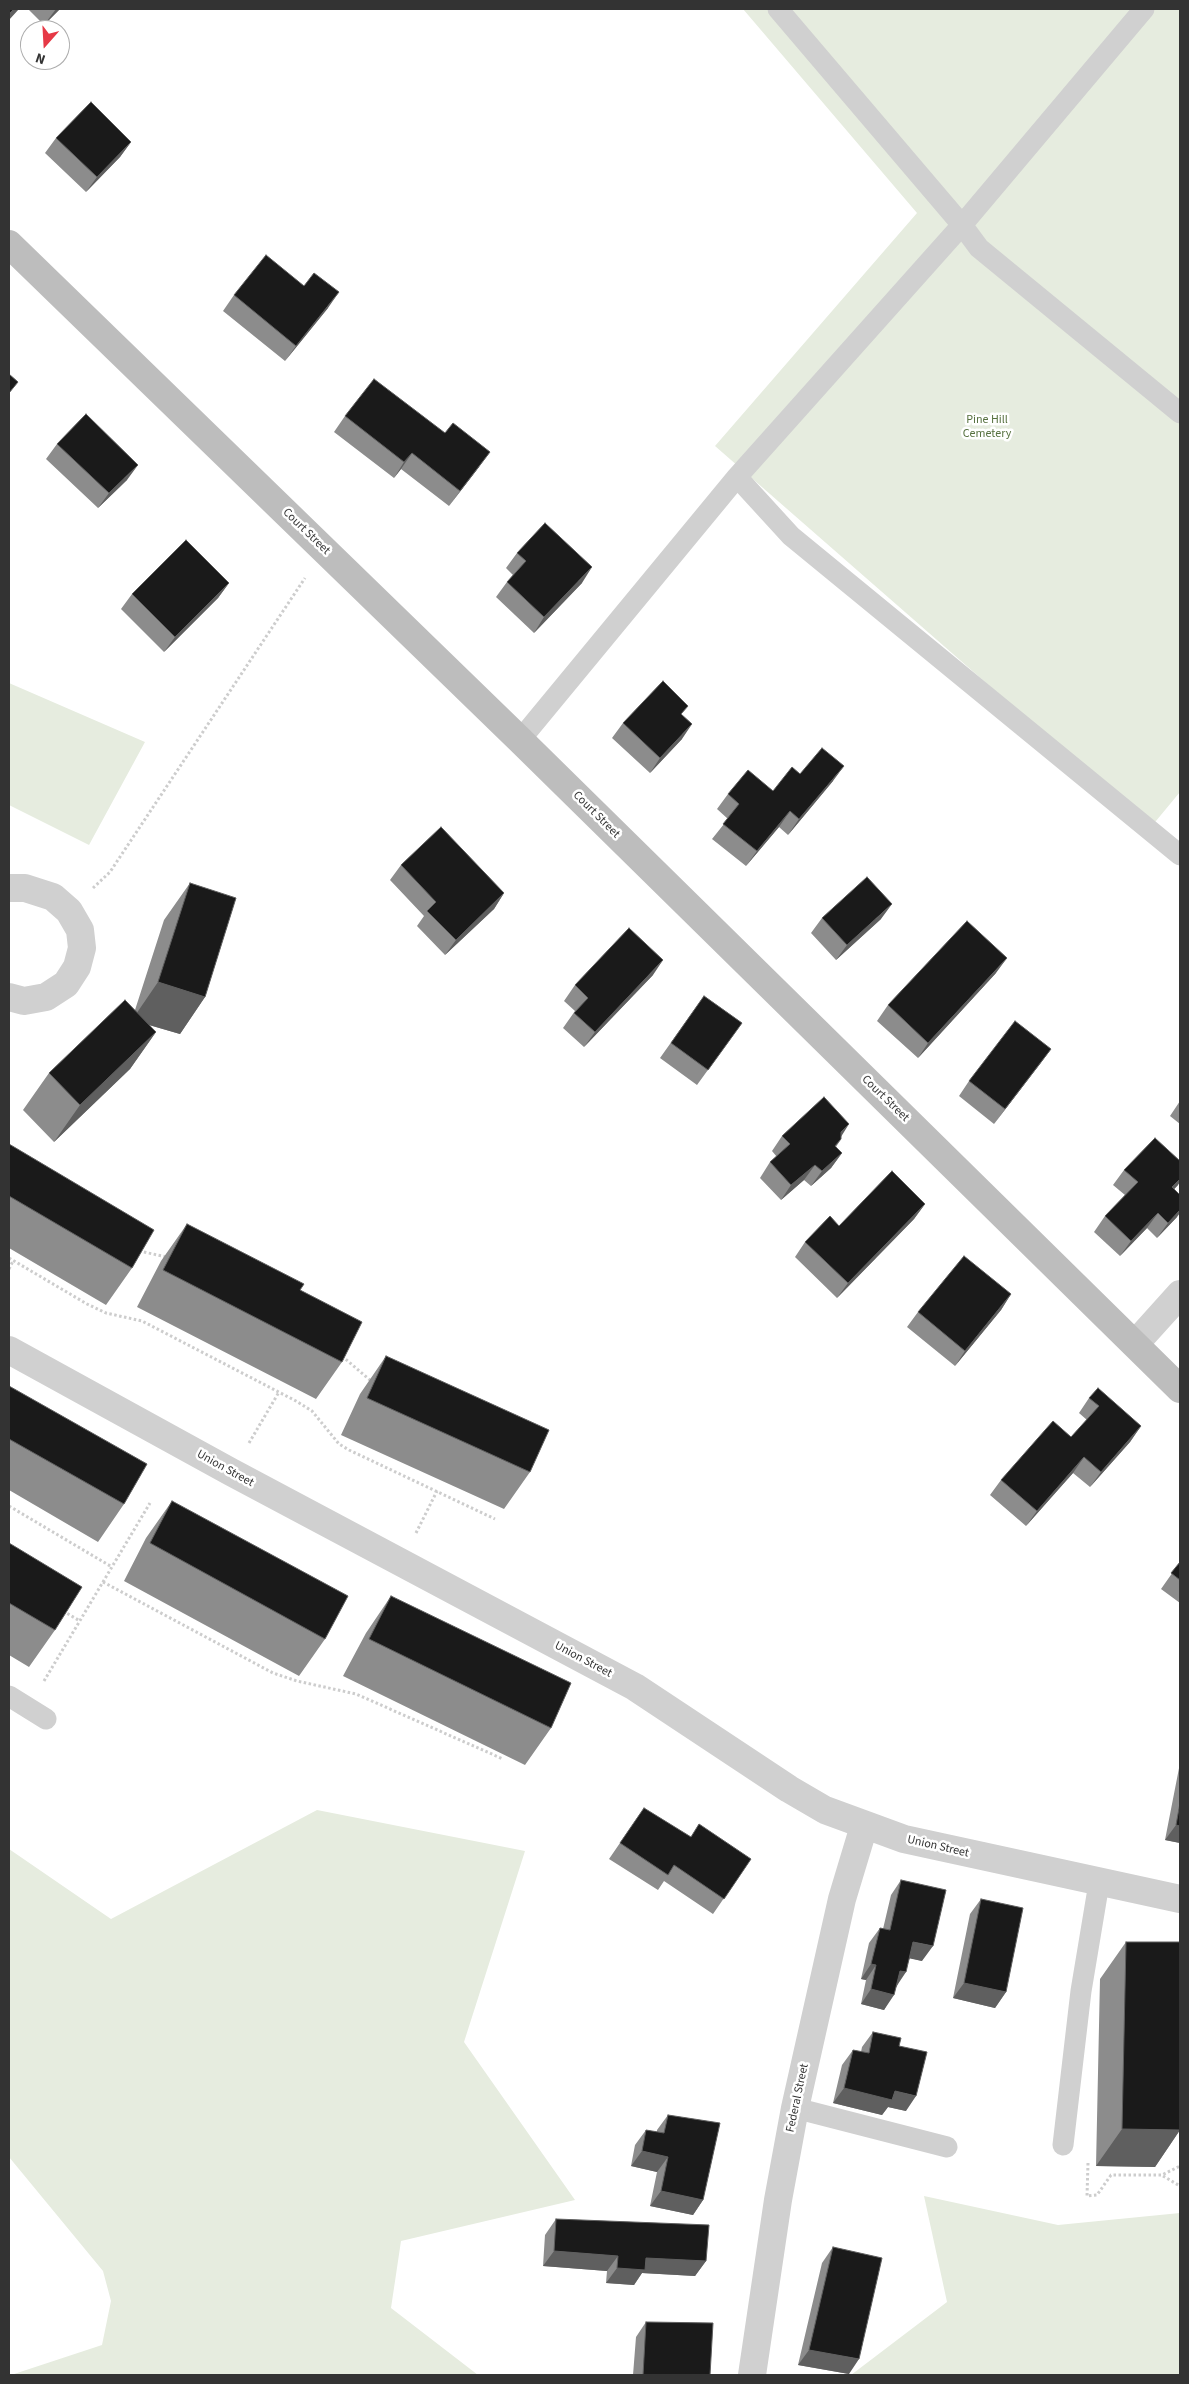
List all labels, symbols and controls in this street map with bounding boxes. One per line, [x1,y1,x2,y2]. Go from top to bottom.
north arrow [20,20,70,70]
text: N [33,47,48,69]
park label: Pine Hill Cemetery [963,413,1011,441]
street label: Court Street [279,506,333,558]
street label: Court Street [569,788,623,842]
street label: Court Street [858,1073,912,1125]
street label: Union Street [194,1447,256,1491]
street label: Union Street [552,1639,614,1681]
street label: Union Street [906,1833,970,1861]
street label: Federal Street [784,2062,812,2134]

